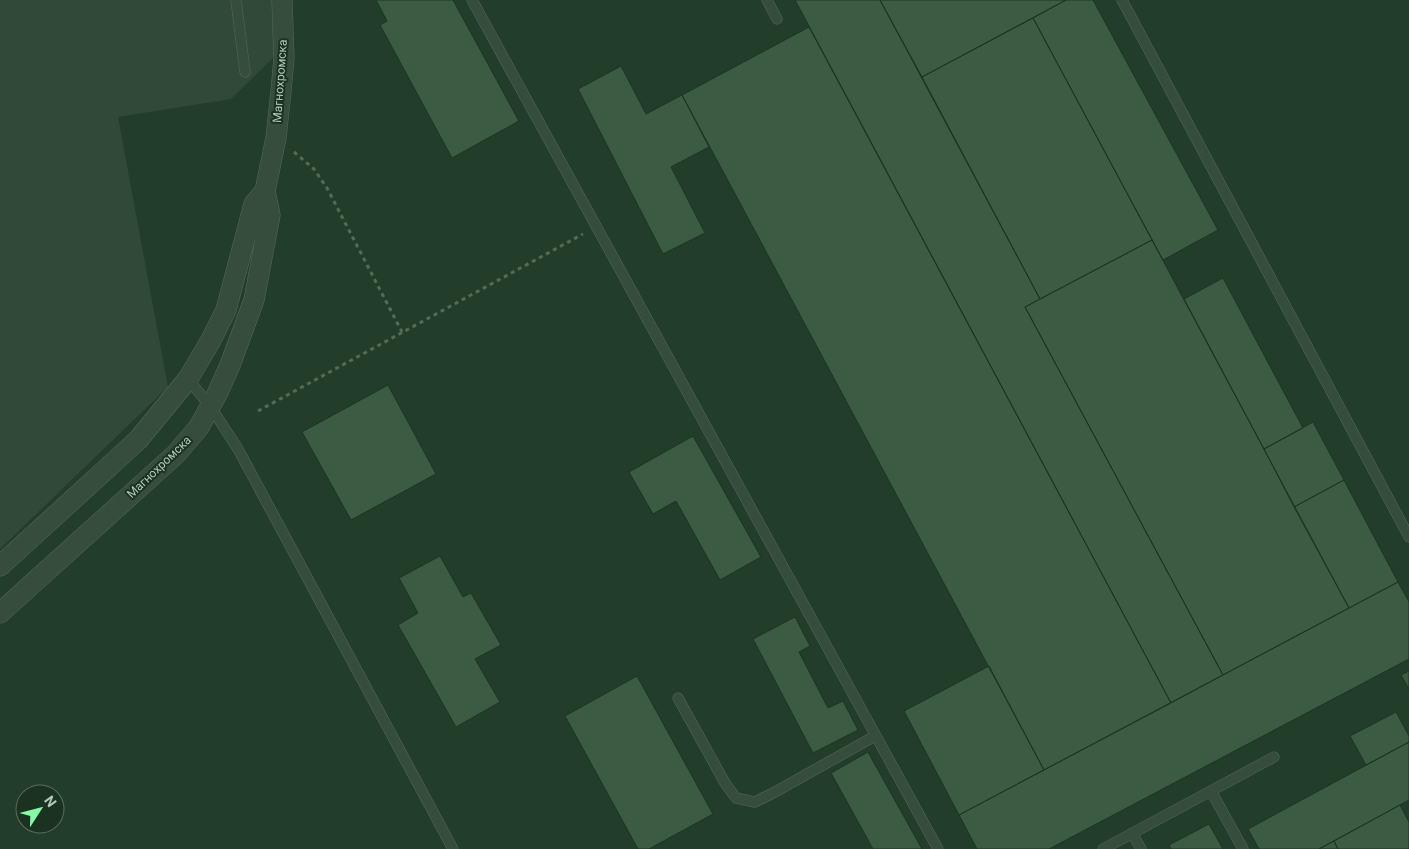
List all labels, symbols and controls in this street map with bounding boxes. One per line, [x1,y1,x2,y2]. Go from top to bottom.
street label: Магнохромска [270,39,290,123]
street label: Магнохромска [124,433,194,501]
north arrow [15,784,65,834]
text: N [41,793,60,810]

